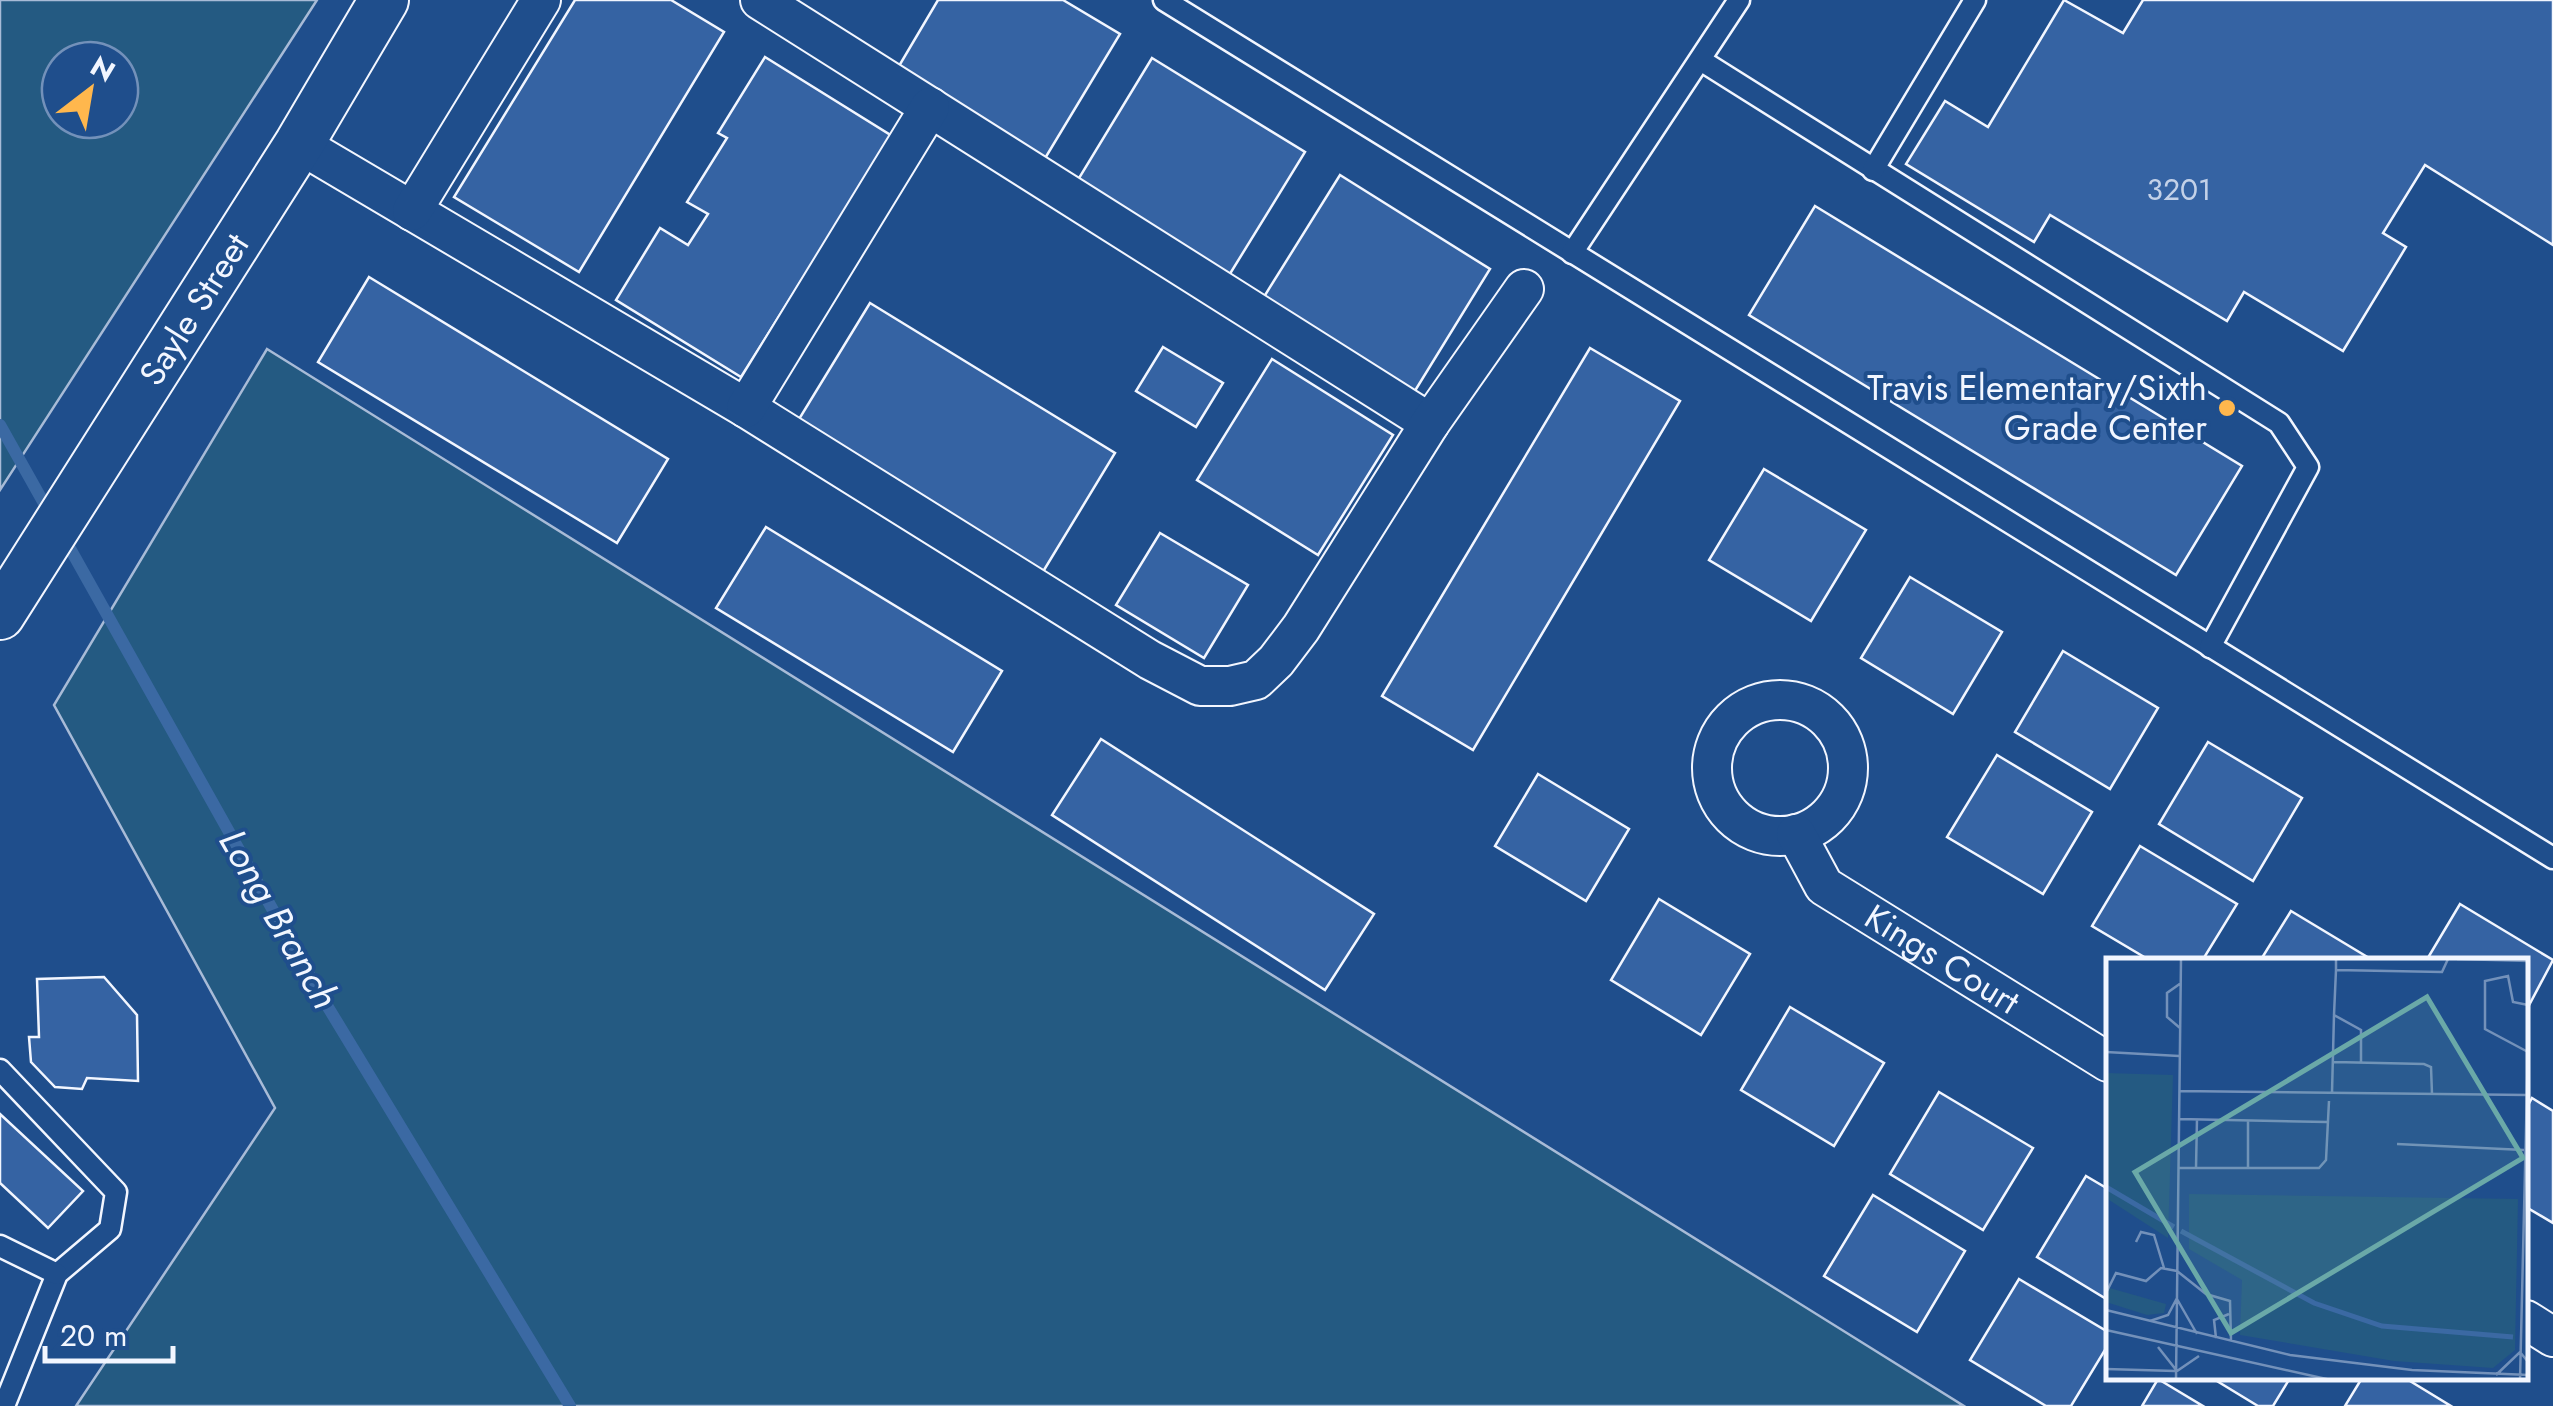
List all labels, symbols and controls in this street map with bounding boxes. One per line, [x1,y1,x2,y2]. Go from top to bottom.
north arrow [40,40,140,140]
text: N [83,46,123,92]
house number: 3201 [2147,168,2211,211]
street label: Sayle Street [127,223,261,395]
place label: Travis Elementary/Sixth Grade Center [1867,363,2207,453]
marker: Travis Elementary/Sixth Grade Center [2216,397,2238,419]
water label: Long Branch [206,819,353,1019]
street label: Kings Court [1855,892,2030,1027]
inset map [2106,958,2528,1381]
scale bar [45,1301,172,1363]
text: 20 m [60,1314,127,1357]

